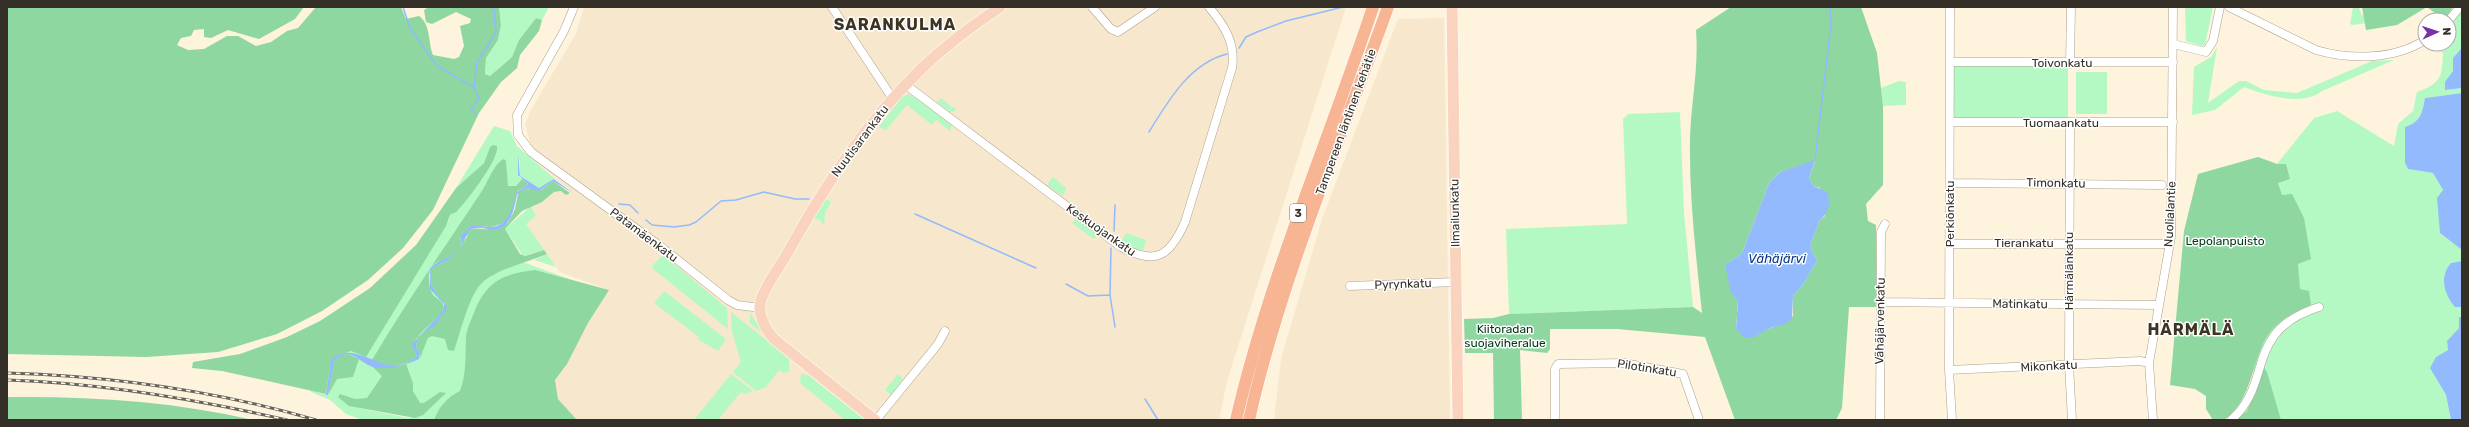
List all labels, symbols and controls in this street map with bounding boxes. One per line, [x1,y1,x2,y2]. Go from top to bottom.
north arrow [2417,12,2457,52]
district label: SARANKULMA [834,15,956,34]
text: N [2440,27,2453,36]
street label: Tampereen läntinen kehätie [1313,47,1379,197]
street label: Toivonkatu [2032,56,2092,70]
street label: Nuutisarankatu [829,102,891,180]
street label: Tuomaankatu [2023,116,2099,130]
street label: Timonkatu [2026,175,2086,191]
street label: Ilmailunkatu [1447,179,1463,247]
street label: Nuolialantie [2161,180,2179,247]
street label: Perkiönkatu [1943,181,1957,247]
street label: Keskuojankatu [1064,201,1138,259]
road number: 3 [1290,204,1306,222]
street label: Patamäenkatu [607,205,681,265]
street label: Härmälänkatu [2062,232,2076,310]
park label: Lepolanpuisto [2185,234,2265,248]
street label: Tierankatu [1994,236,2054,250]
water label: Vähäjärvi [1748,251,1807,266]
street label: Pyrynkatu [1374,276,1432,292]
street label: Vähäjärvenkatu [1872,277,1888,365]
street label: Matinkatu [1992,297,2048,311]
district label: HÄRMÄLÄ [2147,320,2235,339]
park label: Kiitoradan suojaviheralue [1464,322,1546,350]
street label: Pilotinkatu [1616,356,1678,380]
street label: Mikonkatu [2020,358,2078,374]

